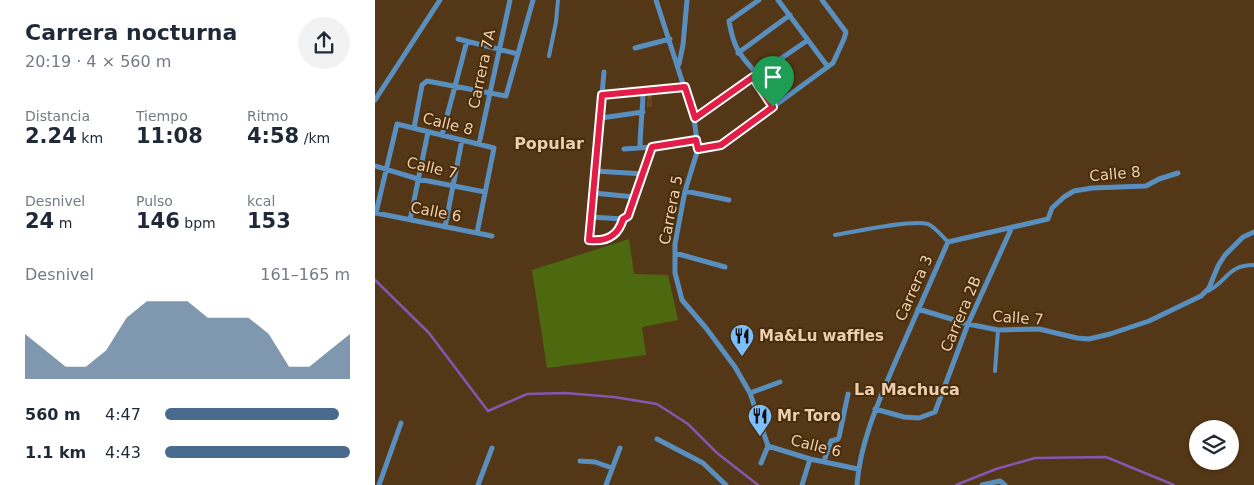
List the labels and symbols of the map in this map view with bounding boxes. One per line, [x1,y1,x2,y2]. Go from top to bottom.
street label: Carrera 7A [465,27,499,110]
pin [752,56,794,107]
street label: Calle 8 [421,109,475,139]
district label: Popular [514,134,584,153]
street label: Calle 7 [405,153,459,183]
street label: Calle 8 [1089,163,1141,185]
street label: Carrera 5 [655,174,687,246]
street label: Calle 6 [409,198,463,226]
street label: Carrera 3 [891,252,937,324]
street label: Carrera 2B [937,273,985,355]
street label: Calle 7 [992,307,1044,329]
restaurant icon: Ma&Lu waffles [729,323,755,357]
place label: Ma&Lu waffles [759,327,884,345]
district label: La Machuca [854,380,960,399]
restaurant icon: Mr Toro [747,403,773,437]
place label: Mr Toro [777,407,841,425]
street label: Calle 6 [789,431,843,461]

